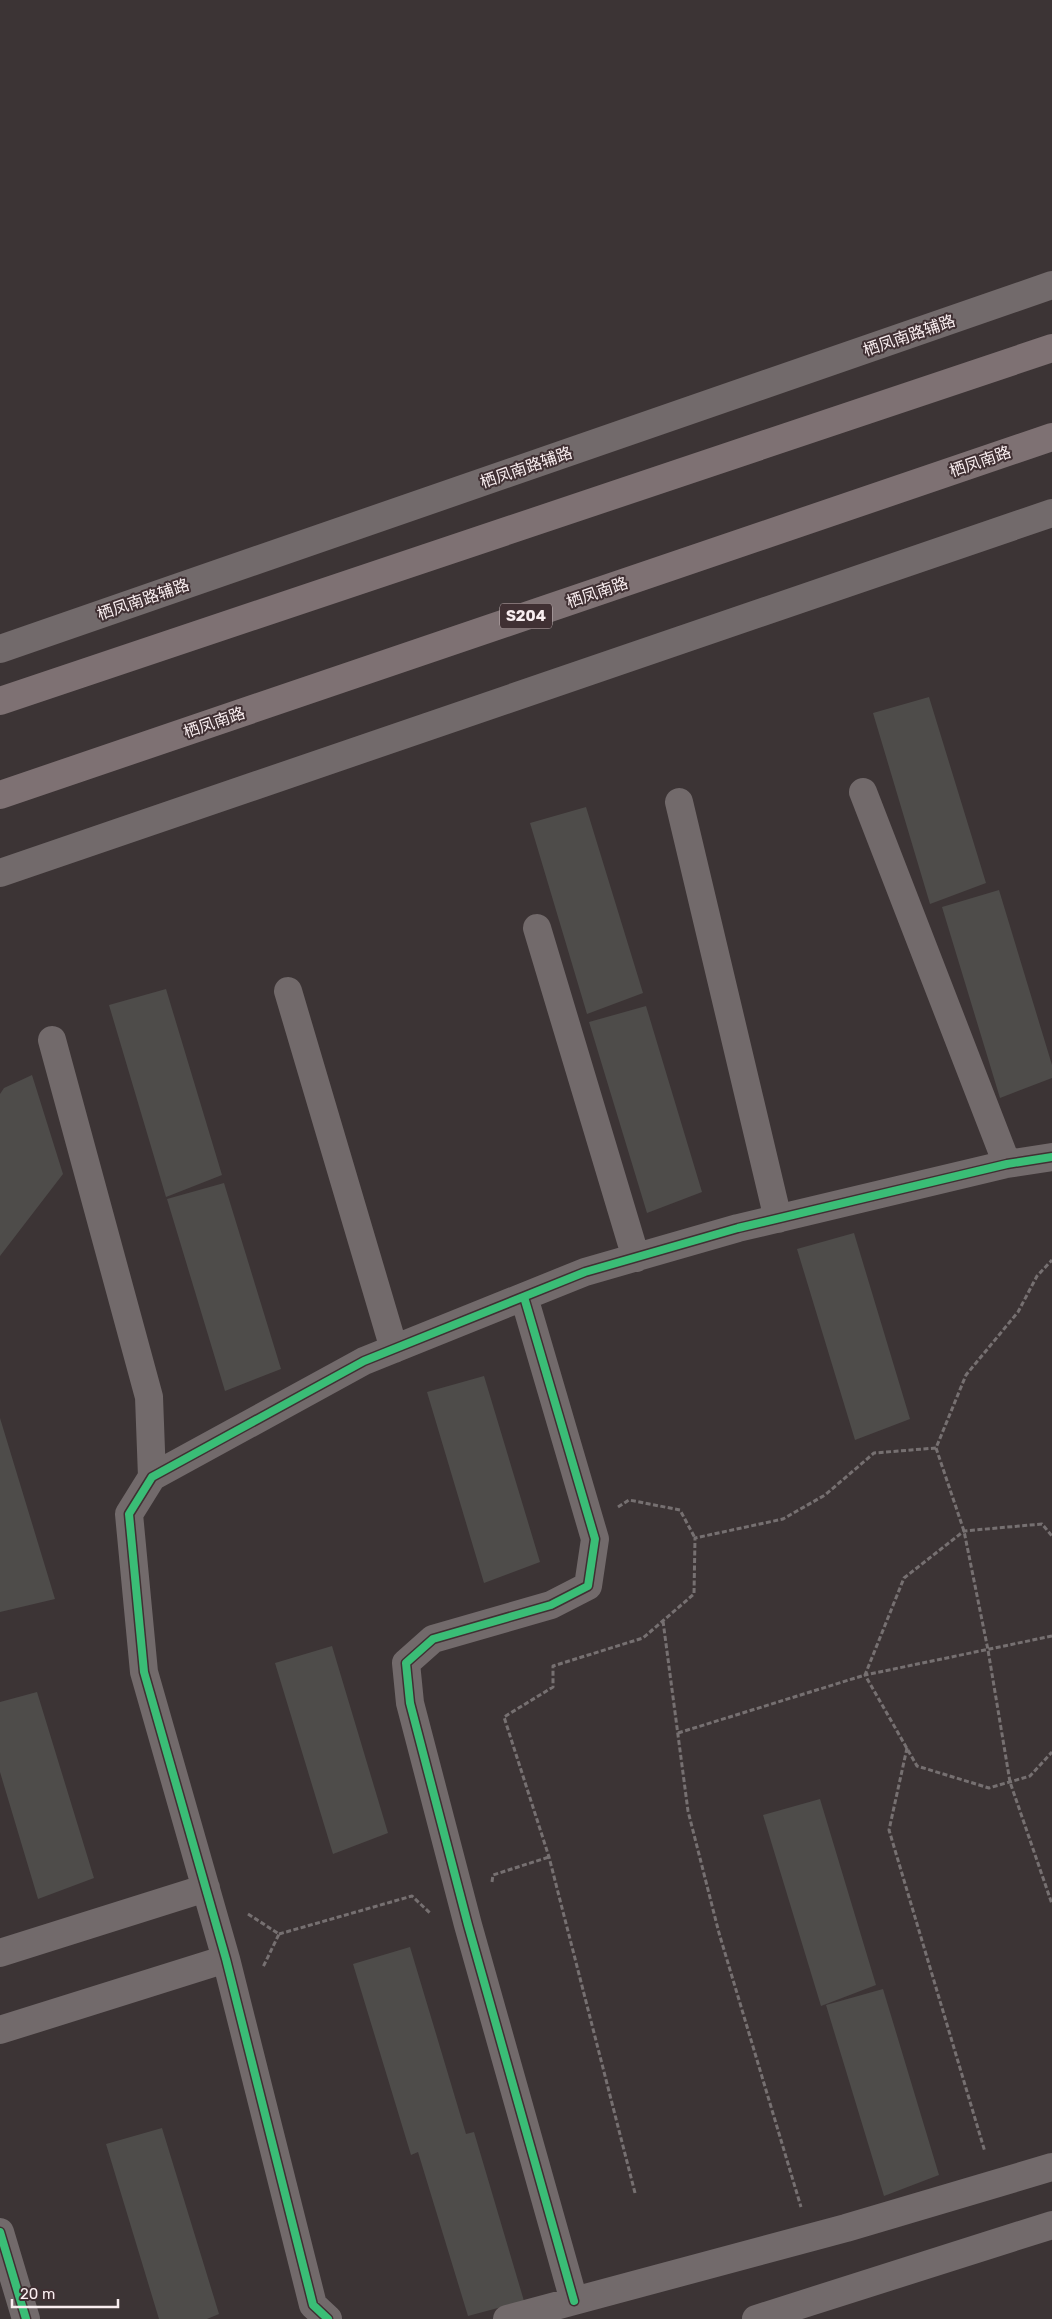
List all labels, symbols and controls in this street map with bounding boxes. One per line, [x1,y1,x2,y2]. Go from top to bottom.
street label: 栖凤南路辅路 [861,311,958,360]
street label: 栖凤南路 [947,442,1014,481]
street label: 栖凤南路辅路 [478,443,575,492]
street label: 栖凤南路 [564,573,631,612]
street label: 栖凤南路辅路 [95,575,192,624]
road number: S204 [500,604,552,628]
street label: 栖凤南路 [181,703,248,742]
scale bar [12,2276,119,2308]
text: 20 m [20,2285,55,2303]

